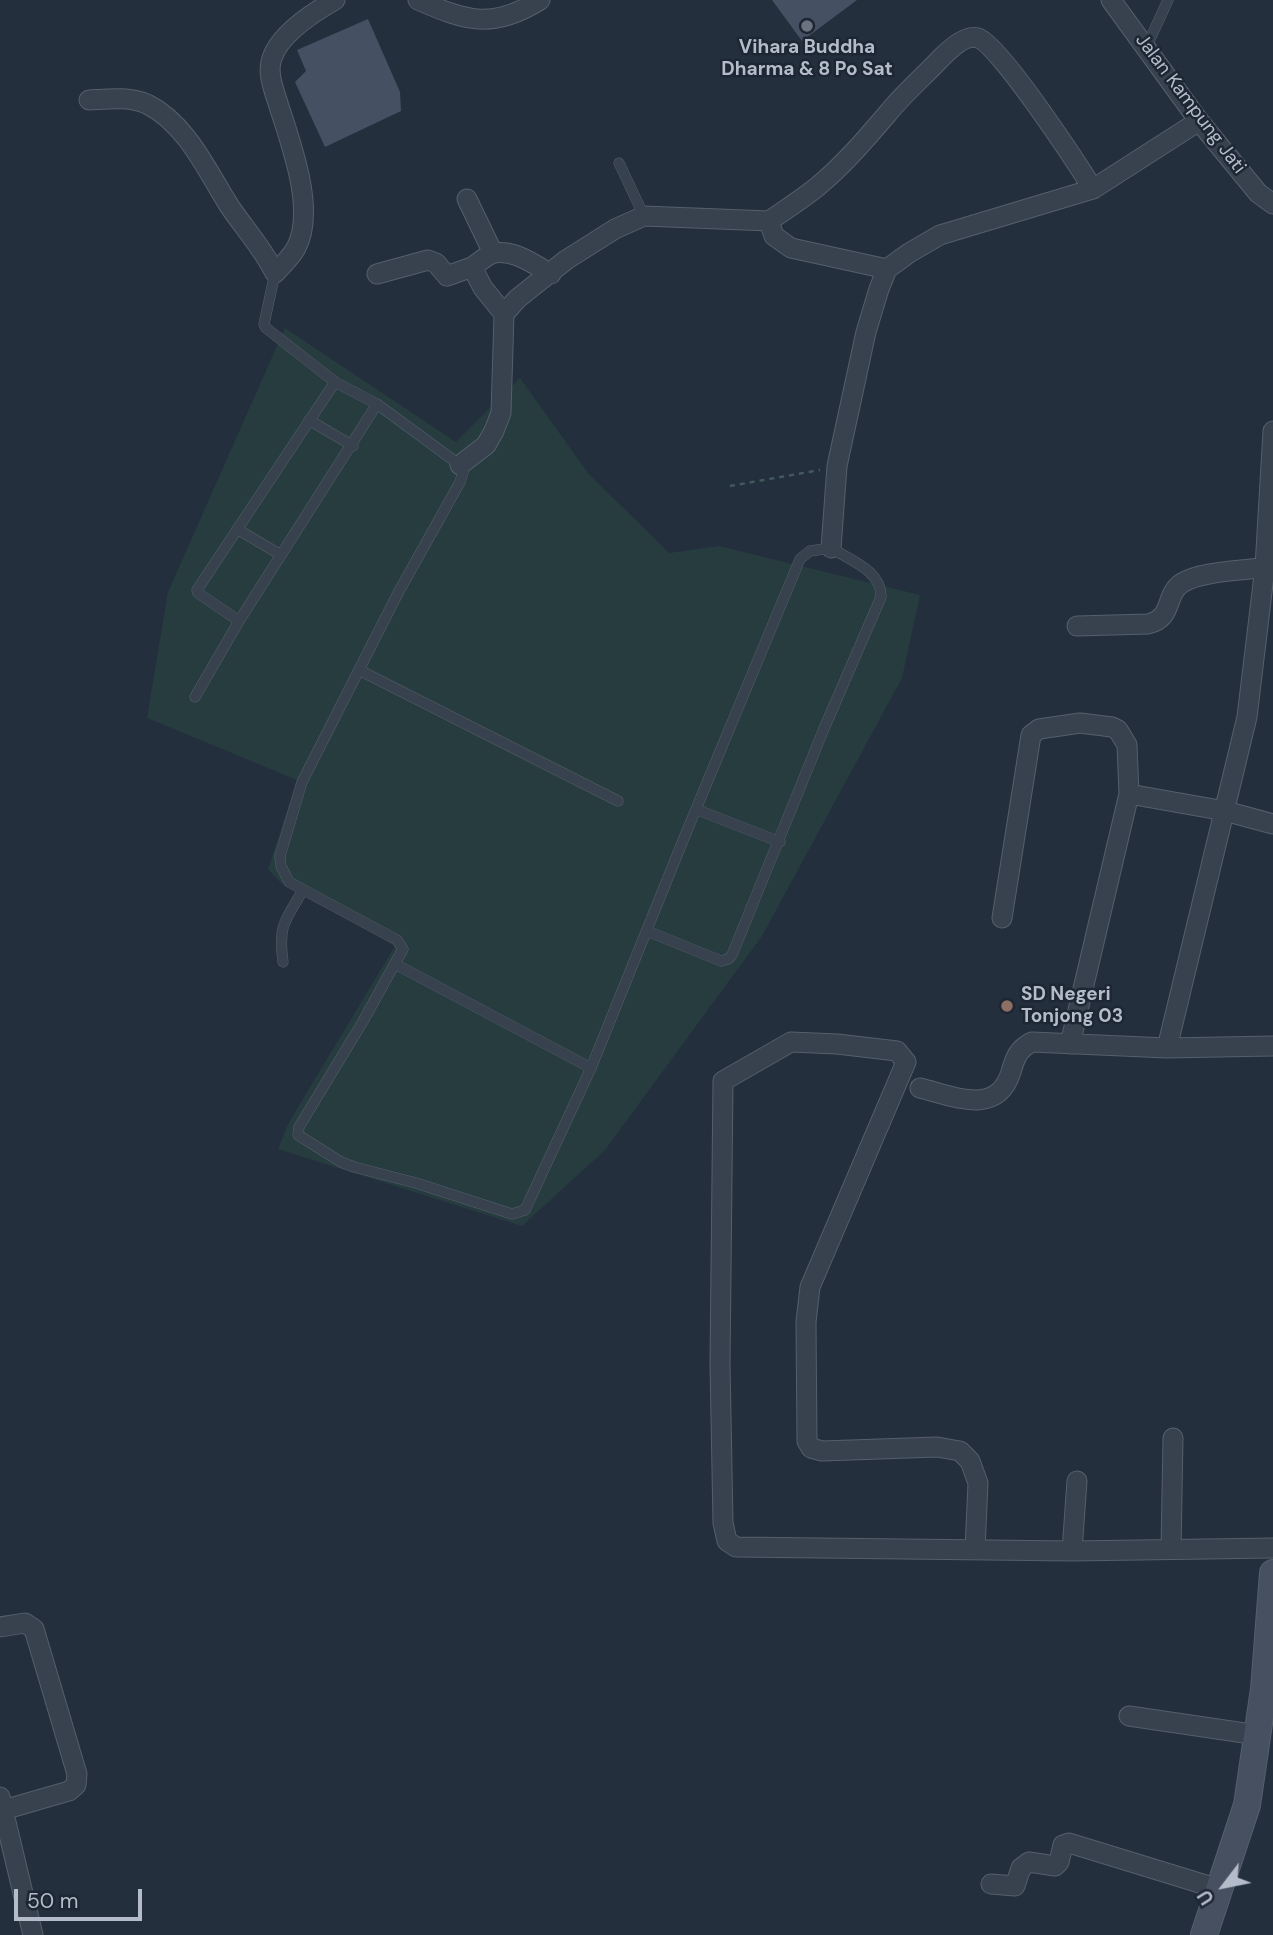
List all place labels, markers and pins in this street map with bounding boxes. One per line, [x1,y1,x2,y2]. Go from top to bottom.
marker: Vihara Buddha Dharma & 8 Po Sat [799,18,815,34]
place label: Vihara Buddha Dharma & 8 Po Sat [721,37,893,81]
place label: SD Negeri Tonjong 03 [1021,984,1123,1028]
marker: SD Negeri Tonjong 03 [999,998,1015,1014]

